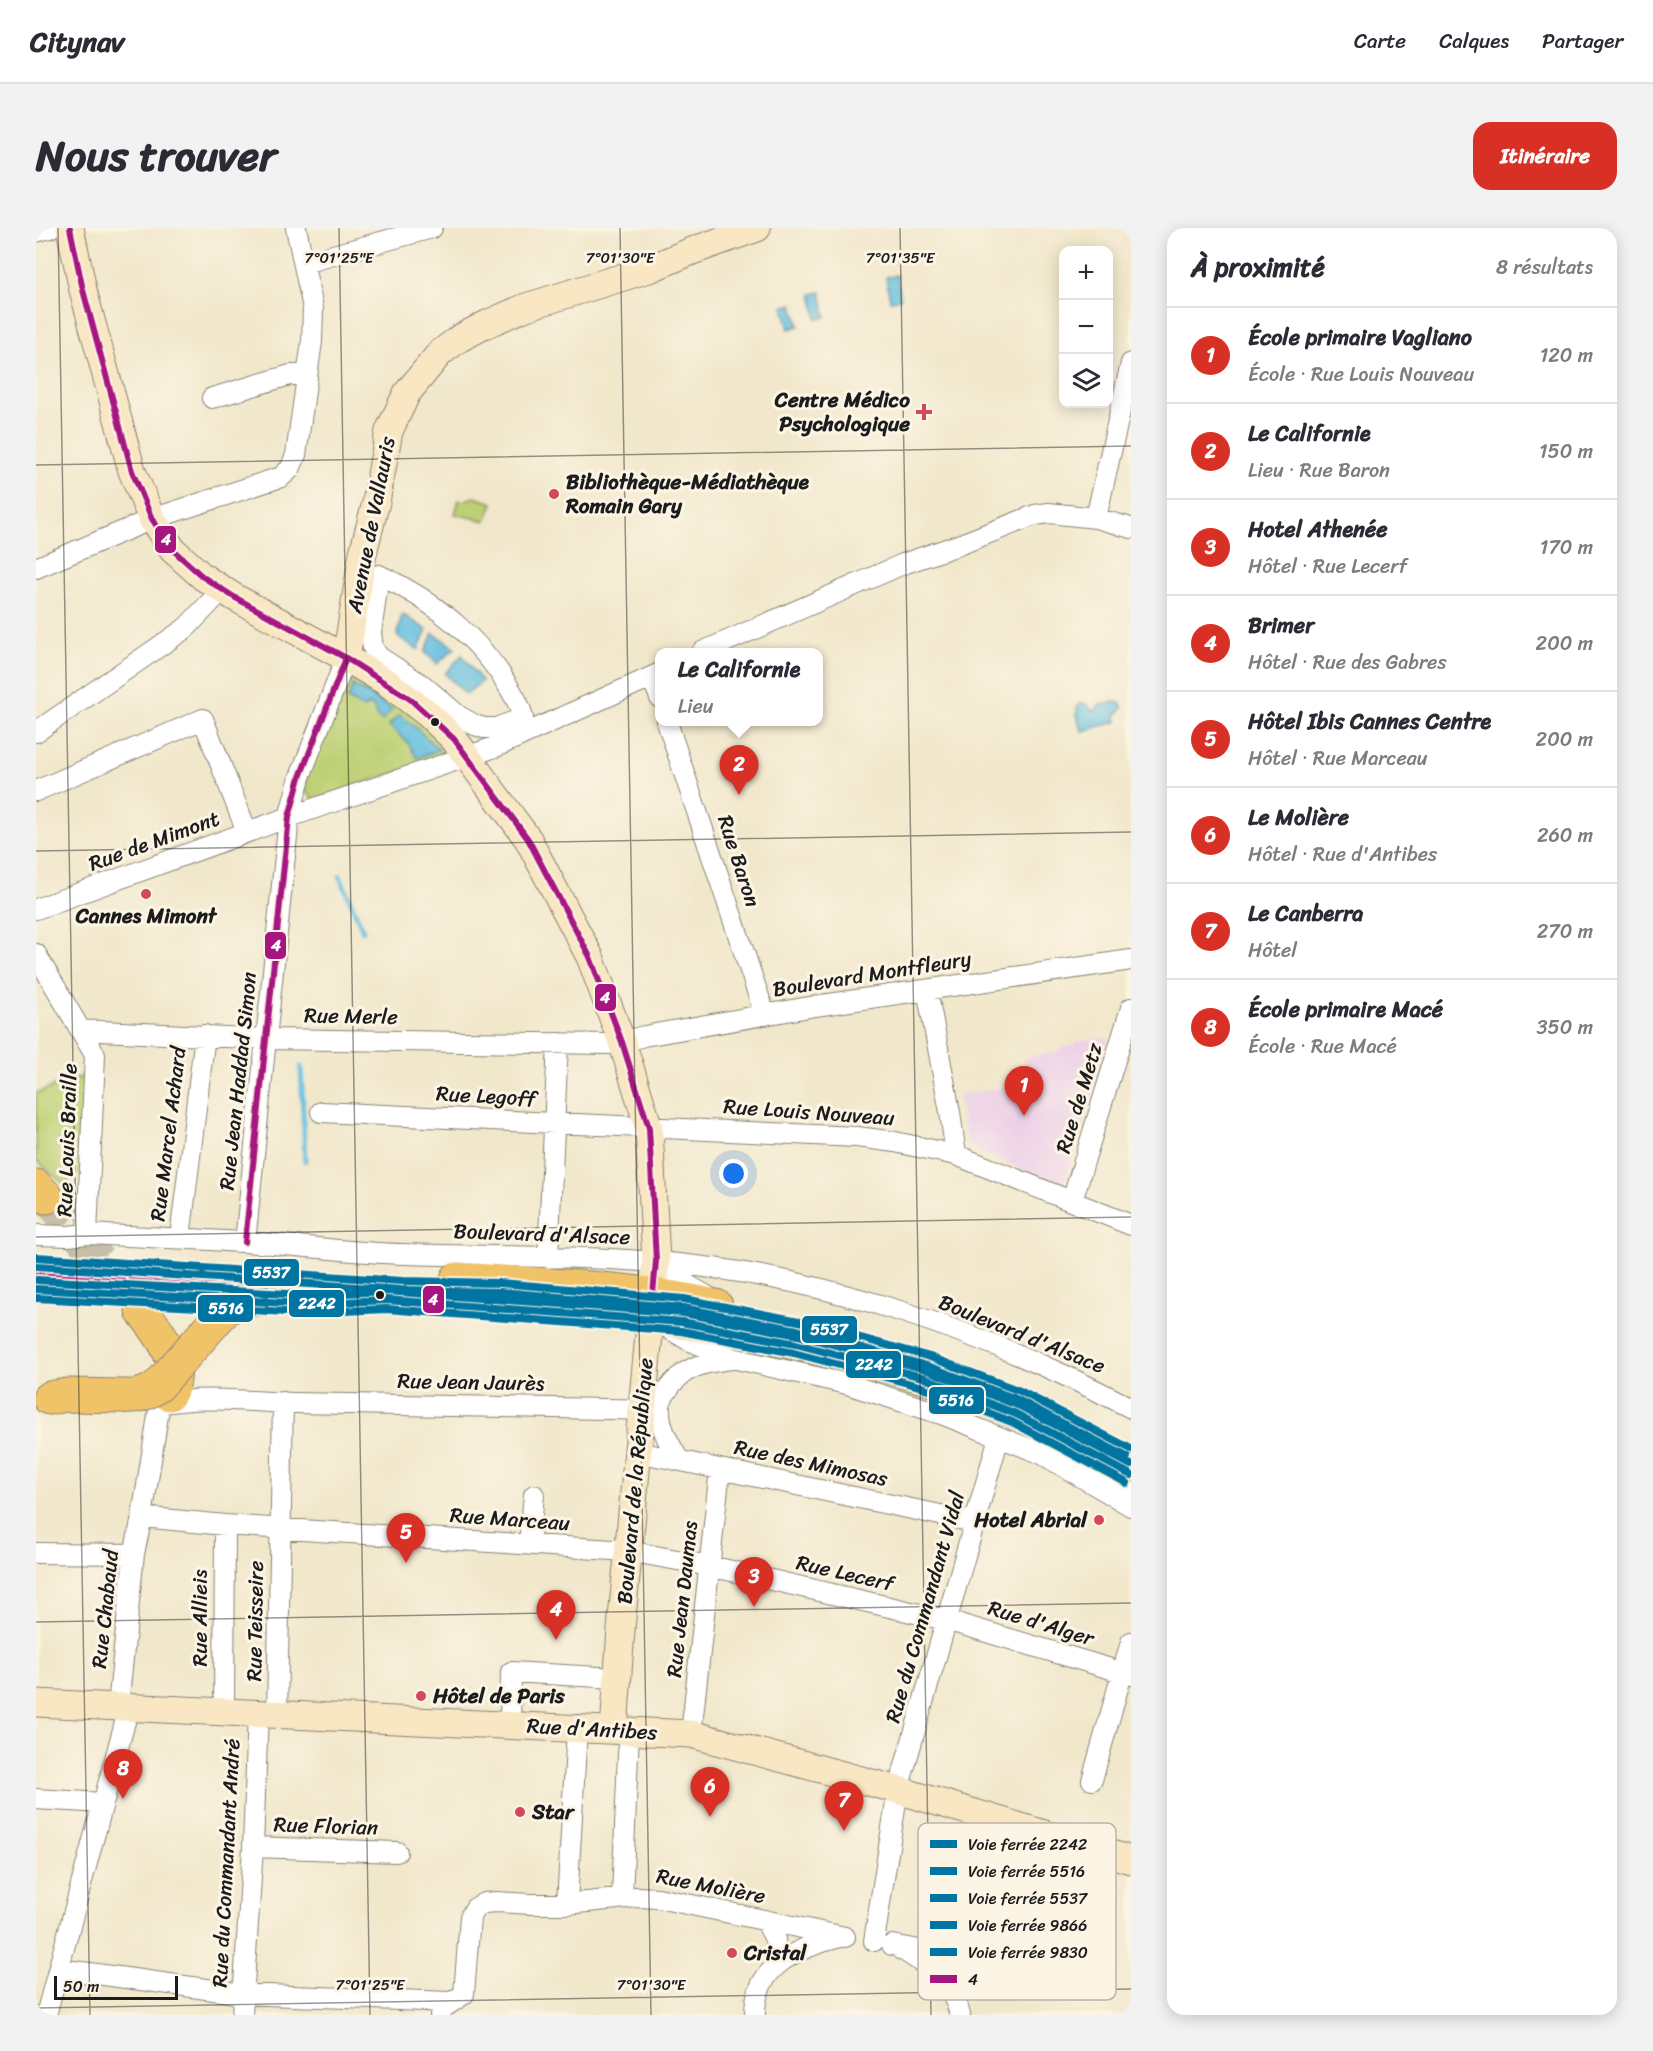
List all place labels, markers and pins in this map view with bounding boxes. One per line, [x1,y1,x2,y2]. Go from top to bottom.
place label: Centre Médico Psychologique [774,381,910,443]
marker: Centre Médico Psychologique [915,403,933,421]
place label: Bibliothèque-Médiathèque Romain Gary [565,463,810,525]
marker: Bibliothèque-Médiathèque Romain Gary [547,487,561,501]
unlabelled marker [429,716,441,728]
pin: 2 [720,746,758,795]
marker: Cannes Mimont [139,887,153,901]
place label: Cannes Mimont [75,897,218,935]
pin: 1 [1004,1066,1044,1116]
unlabelled marker [374,1289,386,1301]
place label: Hotel Abrial [973,1501,1088,1539]
marker: Hotel Abrial [1092,1513,1106,1527]
pin: 5 [386,1514,425,1563]
pin: 3 [734,1558,774,1607]
pin: 4 [536,1590,576,1640]
place label: Hôtel de Paris [432,1677,565,1715]
marker: Hôtel de Paris [414,1689,428,1703]
pin: 8 [104,1750,142,1799]
pin: 6 [690,1768,730,1817]
pin: 7 [824,1782,864,1831]
place label: Star [531,1793,576,1831]
marker: Star [513,1805,527,1819]
place label: Cristal [743,1934,807,1972]
marker: Cristal [725,1946,739,1960]

